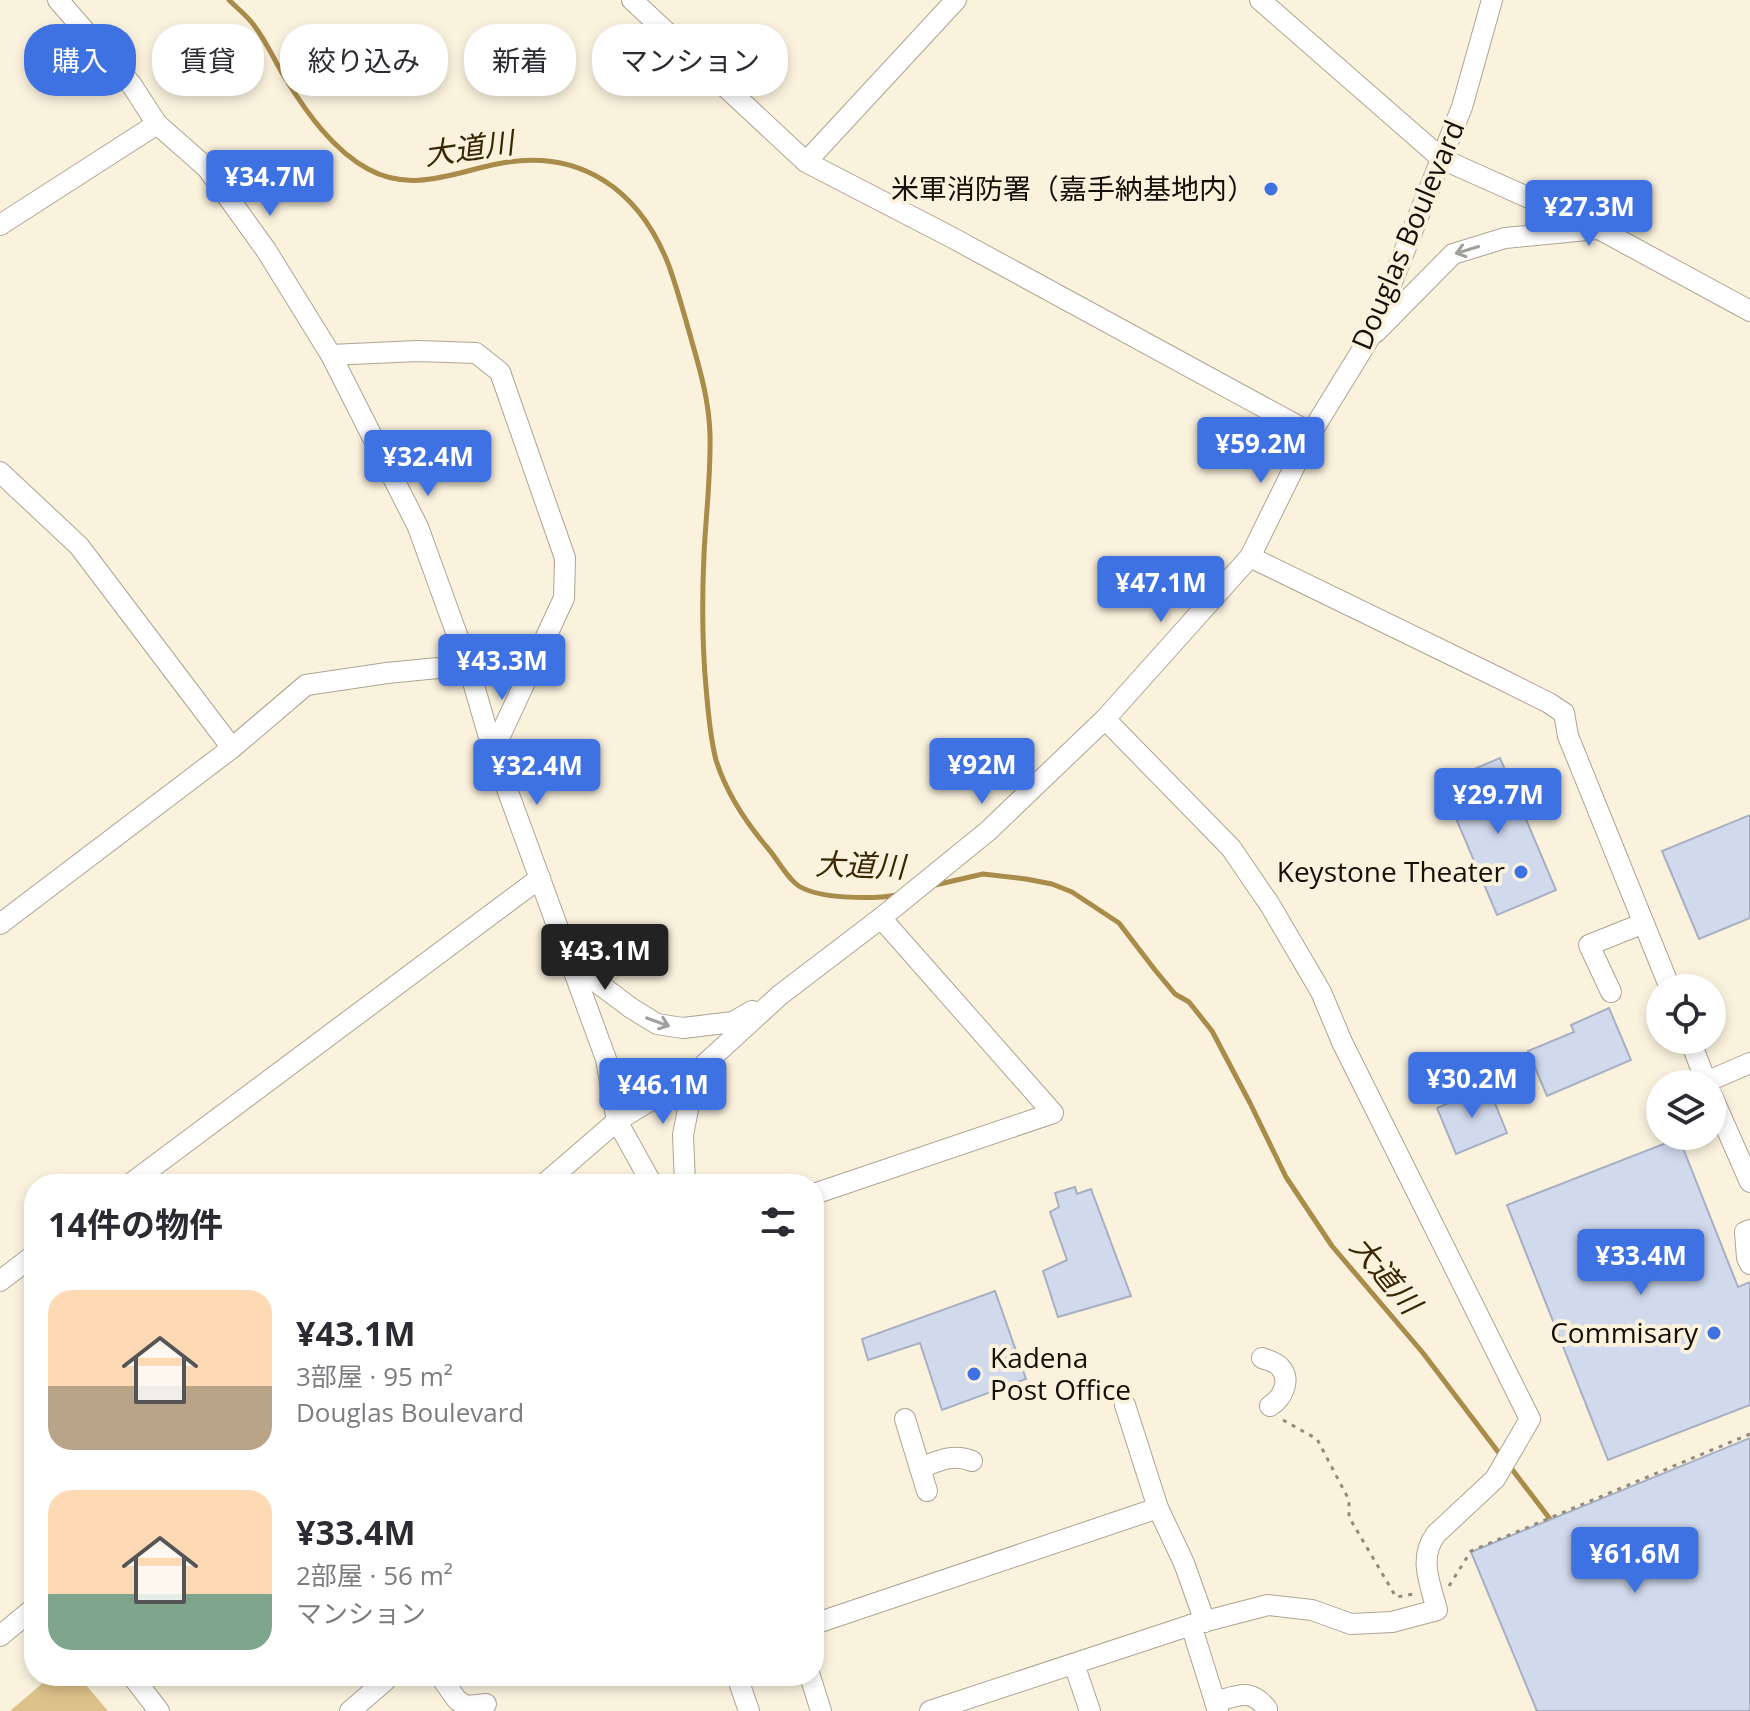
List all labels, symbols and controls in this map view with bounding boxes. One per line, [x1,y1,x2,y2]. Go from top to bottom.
chip: 購入 [24,24,136,96]
chip: 賃貸 [152,24,264,96]
chip: 絞り込み [280,24,448,96]
chip: 新着 [464,24,576,96]
chip: マンション [592,24,788,96]
street label: Douglas Boulevard [1342,114,1473,355]
water label: 大道川 [421,121,519,174]
pin: ¥34.7M [205,150,335,218]
text: ¥34.7M [224,158,316,194]
place label: 米軍消防署（嘉手納基地内） [891,169,1255,207]
marker: 米軍消防署（嘉手納基地内） [1262,180,1280,198]
pin: ¥27.3M [1524,180,1654,248]
text: ¥27.3M [1543,188,1635,224]
one-way arrow [1455,243,1481,258]
pin: ¥59.2M [1196,417,1326,485]
text: ¥59.2M [1215,425,1307,461]
pin: ¥32.4M [363,430,493,498]
text: ¥32.4M [382,438,474,474]
pin: ¥47.1M [1096,556,1226,624]
text: ¥47.1M [1115,564,1207,600]
pin: ¥43.3M [437,634,567,702]
text: ¥43.3M [456,642,548,678]
pin: ¥92M [935,738,1029,806]
pin: ¥32.4M [472,739,602,807]
text: ¥92M [947,746,1017,782]
text: ¥32.4M [491,747,583,783]
pin: ¥29.7M [1433,768,1563,836]
text: ¥29.7M [1452,776,1544,812]
water label: 大道川 [814,842,909,887]
place label: Keystone Theater [1277,852,1506,890]
marker: Keystone Theater [1512,863,1530,881]
pin: ¥43.1M [540,924,670,992]
text: ¥43.1M [559,932,651,968]
map controls [1646,974,1726,1150]
button: locate [1646,974,1726,1054]
one-way arrow [645,1015,670,1030]
pin: ¥30.2M [1407,1052,1537,1120]
pin: ¥46.1M [598,1058,728,1126]
text: ¥30.2M [1426,1060,1518,1096]
text: ¥46.1M [617,1066,709,1102]
button: layers [1646,1070,1726,1150]
icon: filters [756,1200,800,1244]
text: 14件の物件 [48,1201,223,1247]
water label: 大道川 [1342,1226,1433,1324]
pin: ¥33.4M [1576,1229,1706,1297]
text: ¥33.4M [1595,1237,1687,1273]
text: ¥43.1M [296,1310,416,1356]
place label: Commisary [1550,1313,1699,1351]
icon: home [112,1322,208,1418]
marker: Commisary [1705,1324,1723,1342]
place label: Kadena Post Office [990,1338,1131,1408]
text: 3部屋 · 95 m² [296,1358,453,1394]
marker: Kadena Post Office [965,1365,983,1383]
text: Douglas Boulevard [296,1394,524,1430]
text: ¥33.4M [296,1509,416,1555]
icon: home [112,1522,208,1618]
pin: ¥61.6M [1570,1527,1700,1595]
text: ¥61.6M [1589,1535,1681,1571]
text: 2部屋 · 56 m² [296,1557,453,1593]
text: マンション [296,1595,426,1631]

